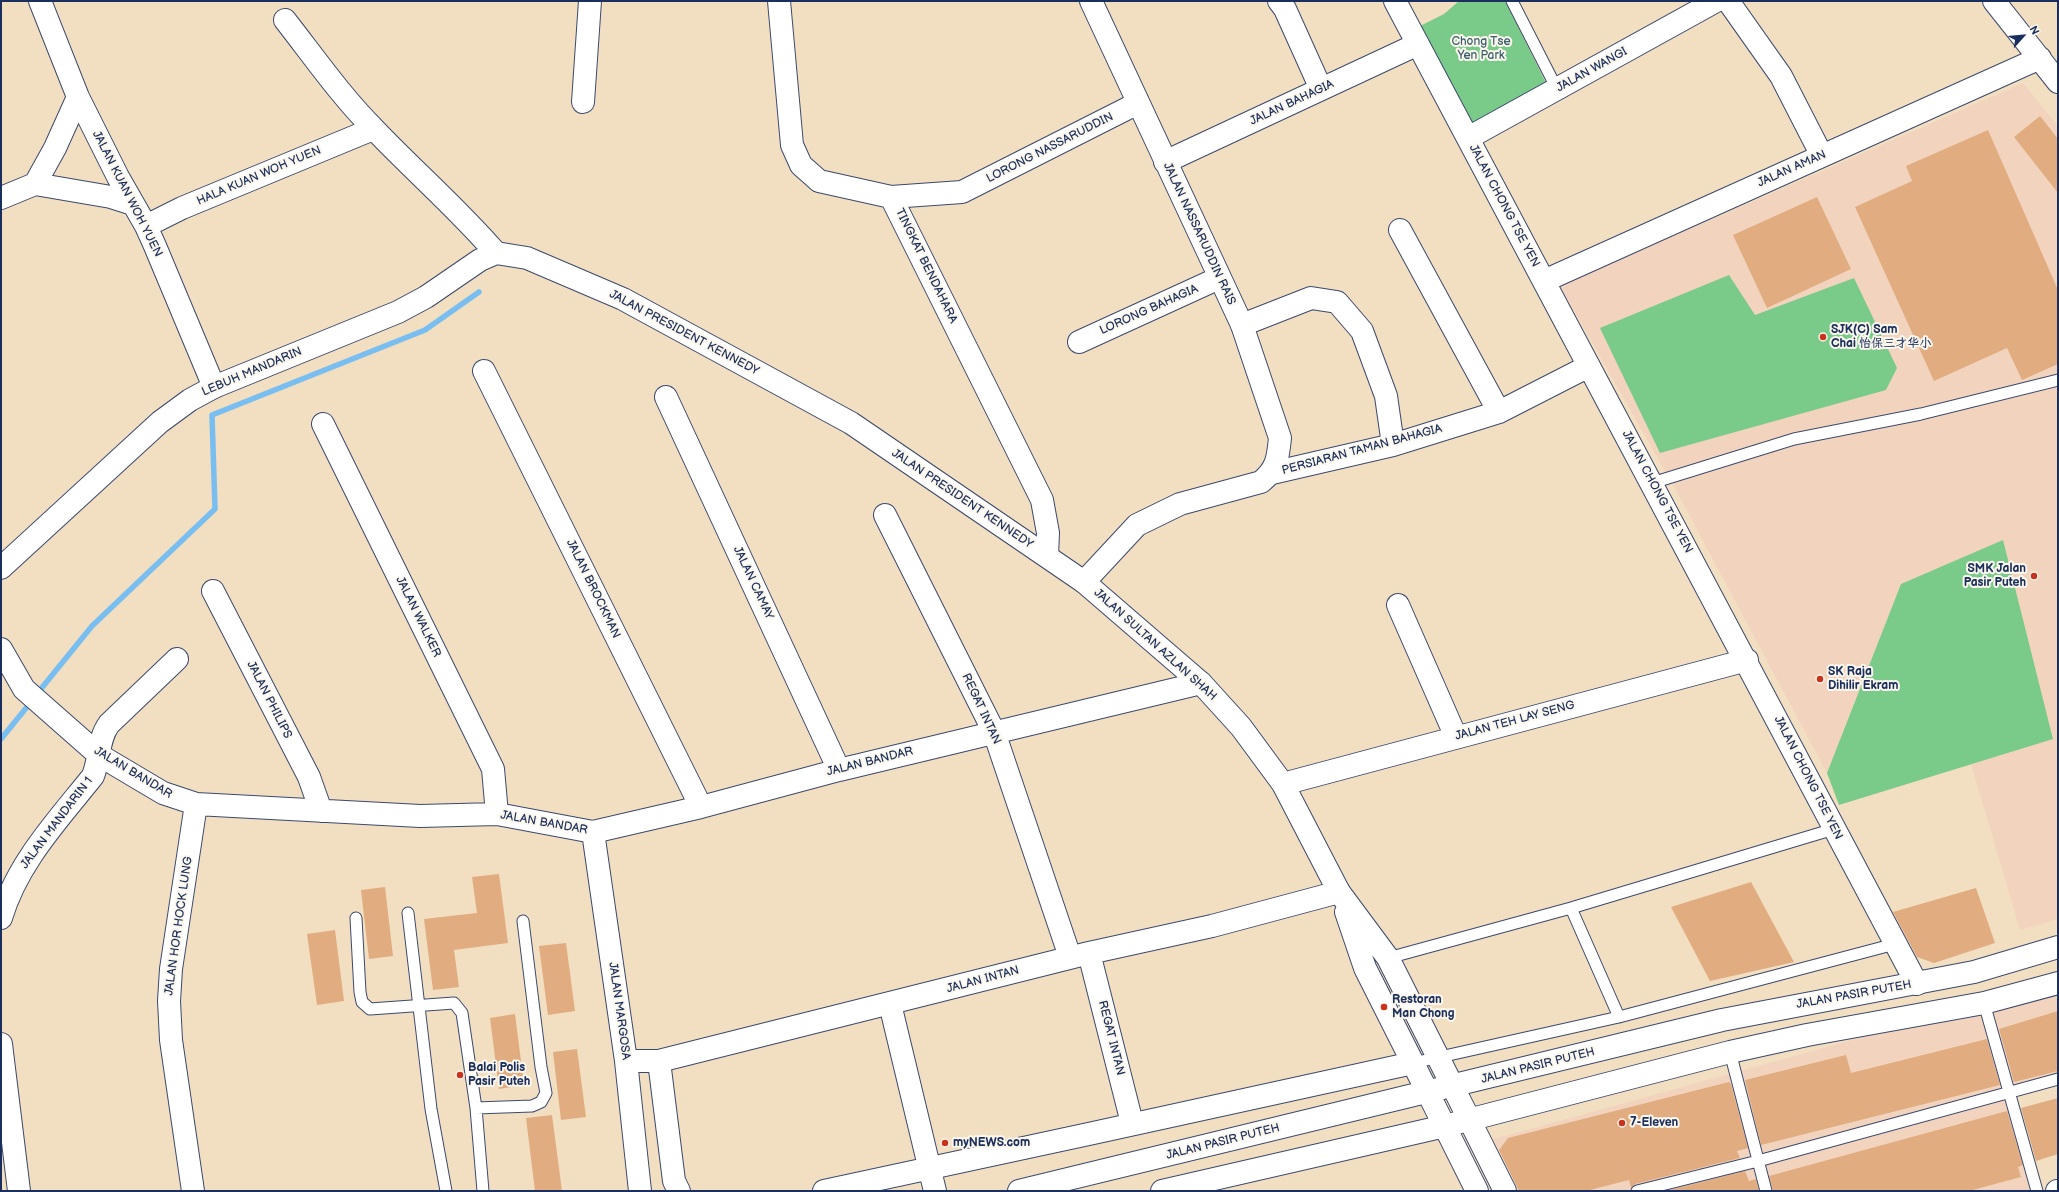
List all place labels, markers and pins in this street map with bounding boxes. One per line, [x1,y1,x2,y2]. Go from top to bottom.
place label: SJK(C) Sam Chai 怡保三才华小 [1831,323,1931,351]
marker: SJK(C) Sam Chai 怡保三才华小 [1818,332,1828,342]
place label: SMK Jalan Pasir Puteh [1964,562,2026,590]
marker: SMK Jalan Pasir Puteh [2029,571,2039,581]
place label: SK Raja Dihilir Ekram [1828,665,1898,693]
marker: SK Raja Dihilir Ekram [1815,674,1825,684]
place label: Restoran Man Chong [1392,993,1455,1021]
marker: Restoran Man Chong [1379,1002,1389,1012]
place label: Balai Polis Pasir Puteh [468,1061,530,1089]
marker: Balai Polis Pasir Puteh [455,1070,465,1080]
place label: 7-Eleven [1630,1116,1678,1130]
marker: 7-Eleven [1617,1118,1627,1128]
place label: myNEWS.com [953,1136,1030,1150]
marker: myNEWS.com [940,1138,950,1148]

